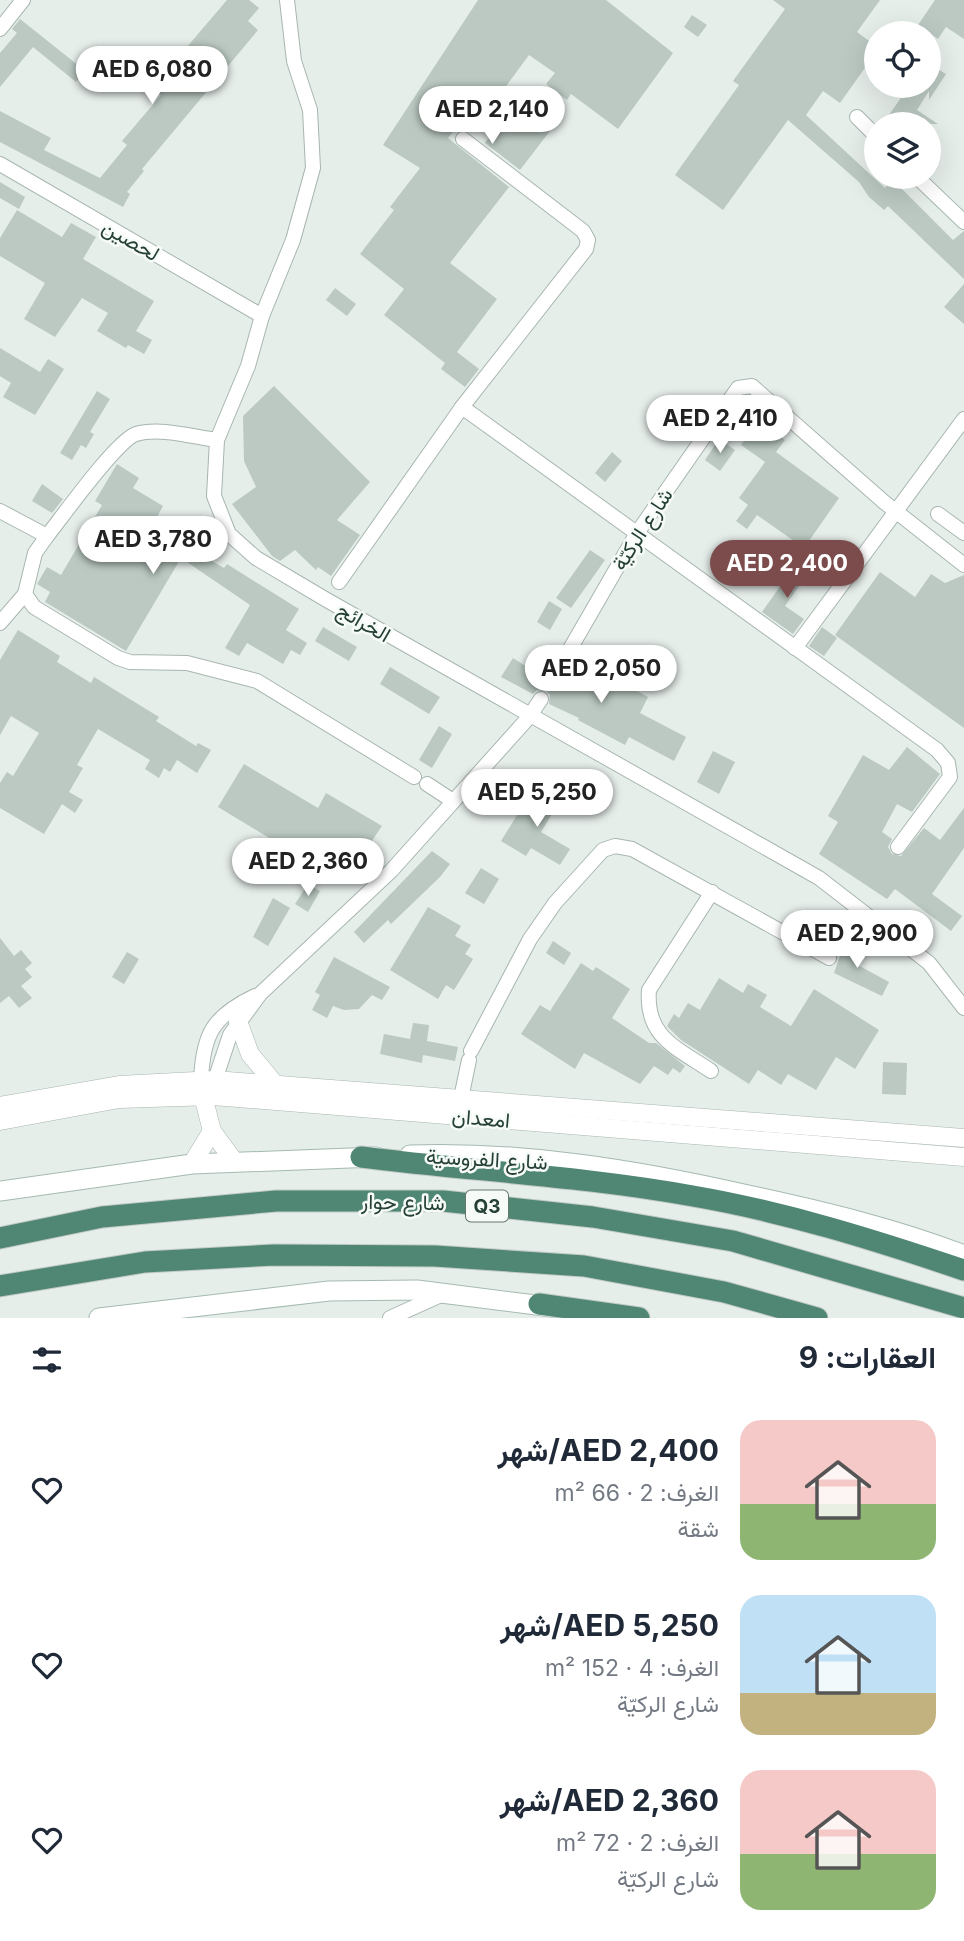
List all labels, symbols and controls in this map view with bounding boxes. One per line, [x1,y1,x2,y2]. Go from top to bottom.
map controls [864,21,941,189]
button: locate [864,21,941,98]
pin: AED 6,080 [72,46,232,106]
text: AED 6,080 [92,55,212,83]
pin: AED 2,140 [412,86,572,146]
text: AED 2,140 [435,95,549,123]
button: layers [864,112,941,189]
street label: لحصين [98,214,164,266]
pin: AED 2,410 [640,396,800,455]
text: AED 2,410 [662,404,778,432]
street label: شارع الركيّة [606,483,680,576]
pin: AED 3,780 [73,516,233,576]
text: AED 3,780 [94,525,212,553]
pin: AED 2,400 [707,540,867,600]
text: AED 2,400 [726,549,848,577]
street label: الخرائج [332,597,395,649]
pin: AED 2,050 [521,646,681,705]
text: AED 2,050 [541,654,661,682]
pin: AED 5,250 [457,770,617,829]
text: AED 5,250 [477,778,597,806]
pin: AED 2,360 [228,838,388,898]
text: AED 2,360 [248,847,368,875]
pin: AED 2,900 [777,911,937,970]
text: AED 2,900 [796,919,918,947]
street label: امعدان [451,1103,511,1133]
street label: شارع الفروسية [425,1143,548,1177]
street label: شارع حوار [360,1189,445,1217]
road number: Q3 [466,1190,508,1222]
text: العقارات: 9 [799,1339,936,1375]
icon: filters [28,1341,66,1379]
text: AED 2,400/شهر [498,1432,719,1468]
icon: home [796,1448,880,1532]
icon: heart [28,1471,66,1509]
text: الغرف: 2 · 66 m² [555,1479,719,1507]
text: شقة [677,1515,719,1543]
text: AED 5,250/شهر [500,1607,719,1643]
icon: home [796,1623,880,1707]
icon: heart [28,1646,66,1684]
text: الغرف: 4 · 152 m² [545,1654,719,1682]
text: شارع الركيّة [617,1690,719,1718]
text: AED 2,360/شهر [500,1782,719,1818]
icon: home [796,1798,880,1882]
icon: heart [28,1821,66,1859]
text: الغرف: 2 · 72 m² [556,1829,719,1857]
text: شارع الركيّة [617,1865,719,1893]

